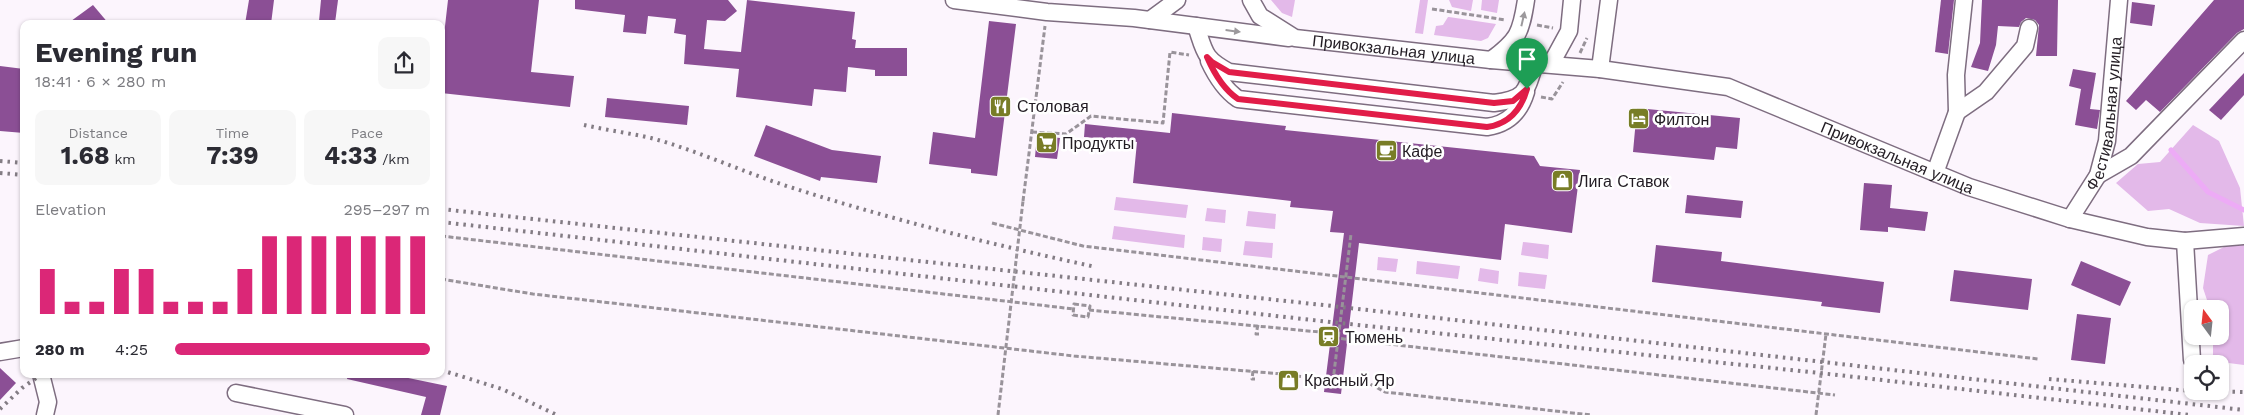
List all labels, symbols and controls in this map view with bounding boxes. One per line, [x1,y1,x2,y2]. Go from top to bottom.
one-way arrow [1519,10,1527,26]
one-way arrow [1226,27,1242,35]
street label: Привокзальная улица [1311,31,1476,68]
text: Evening run [35,36,197,69]
street label: Фестивальная улица [2082,36,2126,194]
button: share [378,37,430,89]
pin [1506,38,1548,89]
icon: arrive [1513,45,1541,73]
text: 18:41 · 6 × 280 m [35,72,166,91]
restaurant icon: Столовая [989,94,1013,118]
place label: Столовая [1017,97,1089,116]
hotel icon: Филтон [1626,107,1650,131]
place label: Филтон [1654,110,1709,129]
street label: Привокзальная улица [1818,118,1977,198]
text: Distance [68,125,128,141]
text: Time [216,125,249,141]
text: Pace [351,125,383,141]
supermarket icon: Продукты [1034,131,1058,155]
place label: Продукты [1062,134,1134,153]
cafe icon: Кафе [1374,139,1398,163]
text: 1.68 [61,141,110,170]
text: 7:39 [206,141,259,170]
text: 4:33 [324,141,377,170]
place label: Кафе [1402,142,1442,161]
text: km [110,151,136,167]
text: /km [377,151,410,167]
shop icon: Лига Ставок [1550,169,1574,193]
place label: Лига Ставок [1578,172,1670,191]
text: Elevation [35,200,106,219]
text: 295–297 m [343,200,430,219]
north arrow [2184,300,2229,345]
map controls [2184,300,2229,400]
station icon: Тюмень [1317,325,1341,349]
place label: Тюмень [1345,328,1403,347]
text: 280 m [35,340,85,359]
text: 4:25 [115,340,148,359]
button: locate [2184,355,2229,400]
shop icon: Красный Яр [1276,368,1300,392]
place label: Красный Яр [1304,371,1394,390]

